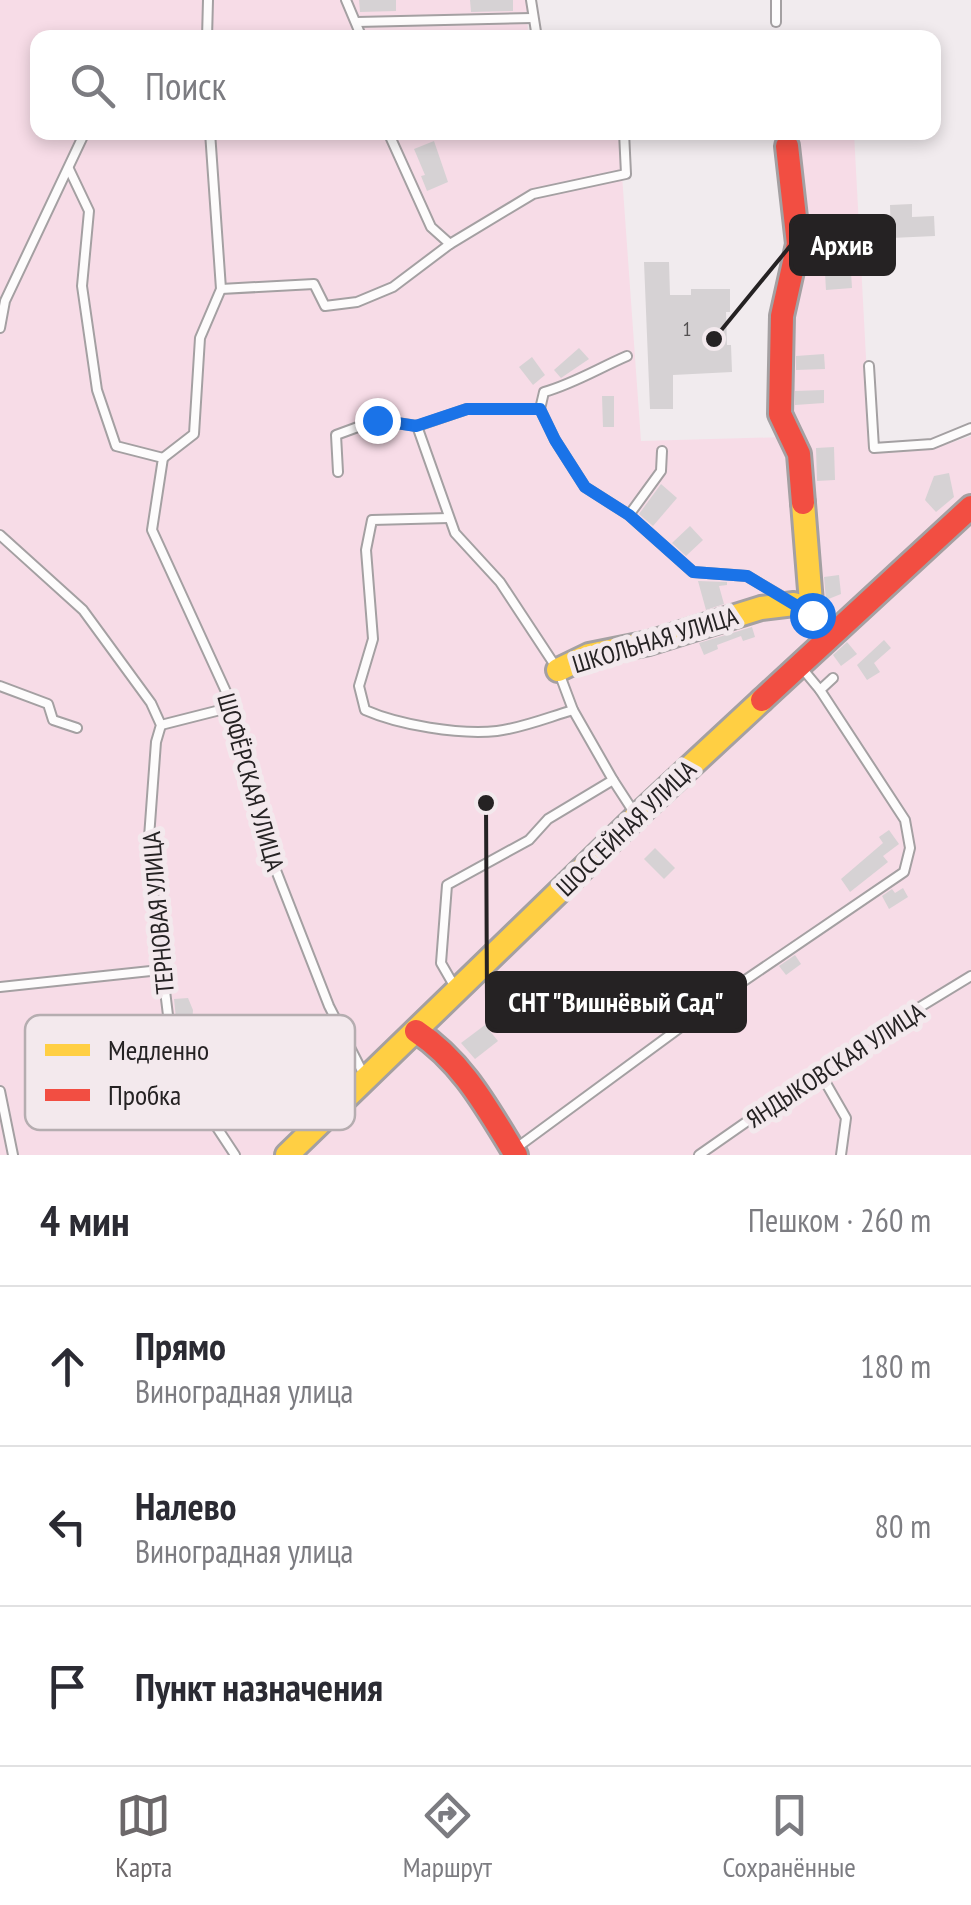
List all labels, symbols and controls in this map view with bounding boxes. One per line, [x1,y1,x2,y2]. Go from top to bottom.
search box [30,30,941,140]
icon: search [65,58,120,113]
text: Поиск [145,61,226,110]
callout: Архив [791,216,894,274]
text: Архив [810,226,873,263]
house number: 1 [683,316,692,342]
route end [355,398,401,444]
route start [790,593,836,639]
street label: ШКОЛЬНАЯ УЛИЦА [568,600,742,680]
street label: ШОФЁРСКАЯ УЛИЦА [210,689,292,875]
street label: ШОССЕЙНАЯ УЛИЦА [549,753,703,903]
street label: ТЕРНОВАЯ УЛИЦА [135,830,181,996]
callout: СНТ "Вишнёвый Сад" [487,973,745,1031]
text: СНТ "Вишнёвый Сад" [508,983,724,1020]
street label: ЯНДЫКОВСКАЯ УЛИЦА [740,995,930,1135]
legend [25,1015,355,1130]
text: Медленно [108,1031,209,1068]
text: Пробка [108,1076,181,1113]
text: 4 мин [40,1193,130,1248]
text: Пешком · 260 m [748,1199,931,1241]
text: Прямо [135,1321,226,1370]
icon: ahead [40,1339,95,1394]
text: 180 m [860,1345,931,1387]
text: Виноградная улица [135,1370,353,1412]
text: Налево [135,1481,236,1530]
icon: left [40,1499,95,1554]
text: 80 m [875,1505,931,1547]
text: Виноградная улица [135,1530,353,1572]
icon: arrive [40,1659,95,1714]
text: Пункт назначения [135,1662,383,1711]
tab: Карта [115,1788,172,1885]
tab: Маршрут [403,1788,492,1885]
tab: Сохранённые [723,1788,856,1885]

